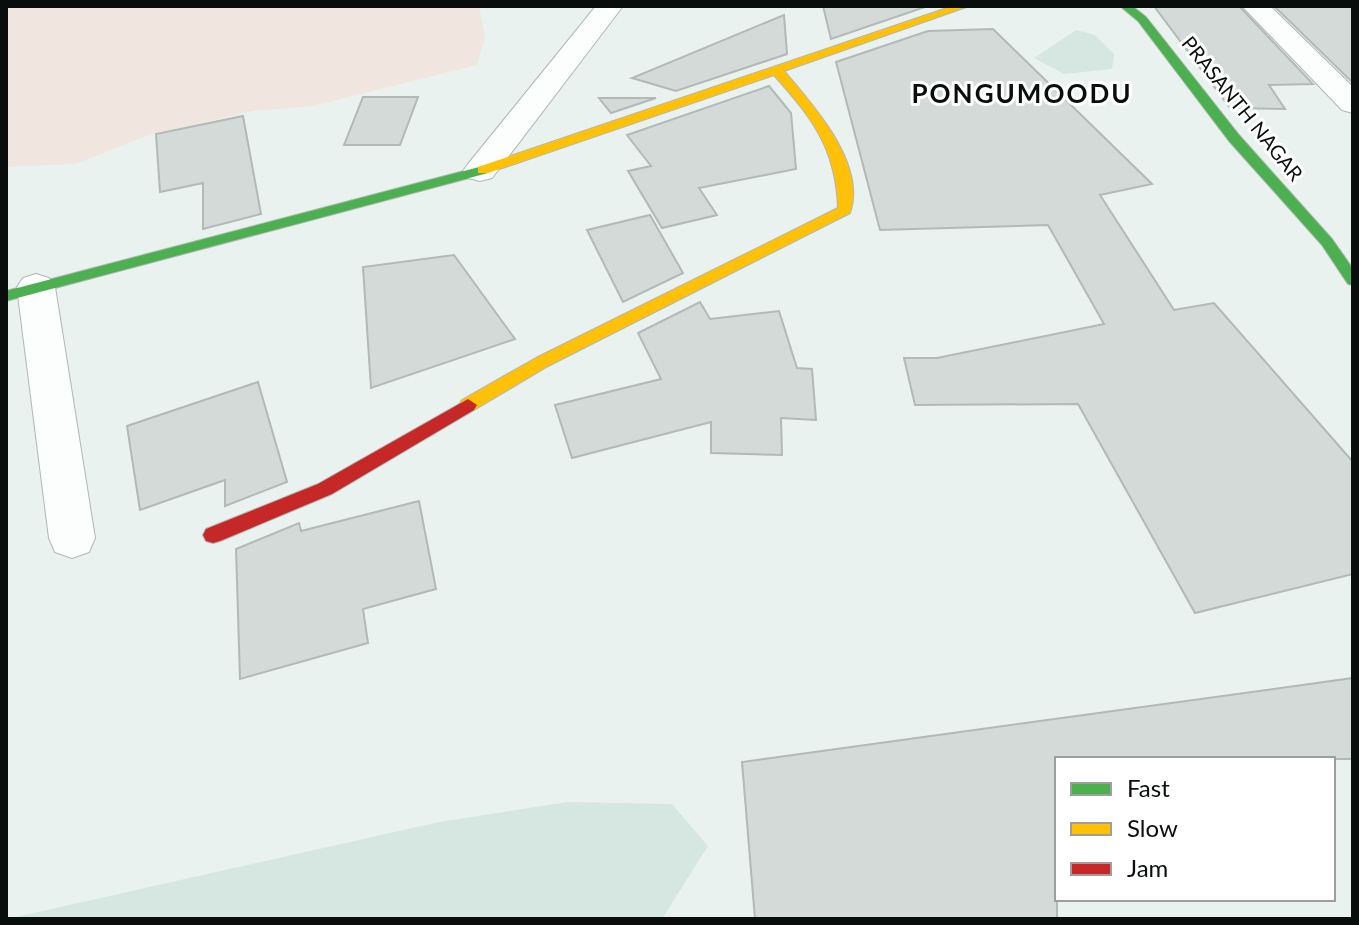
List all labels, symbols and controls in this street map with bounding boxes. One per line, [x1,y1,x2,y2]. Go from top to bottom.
street label: PRASANTH NAGAR [1177,31,1309,185]
district label: PONGUMOODU [912,77,1132,109]
legend [1055,757,1335,901]
text: Fast [1127,773,1170,802]
text: Slow [1127,813,1178,842]
text: Jam [1127,853,1168,882]

